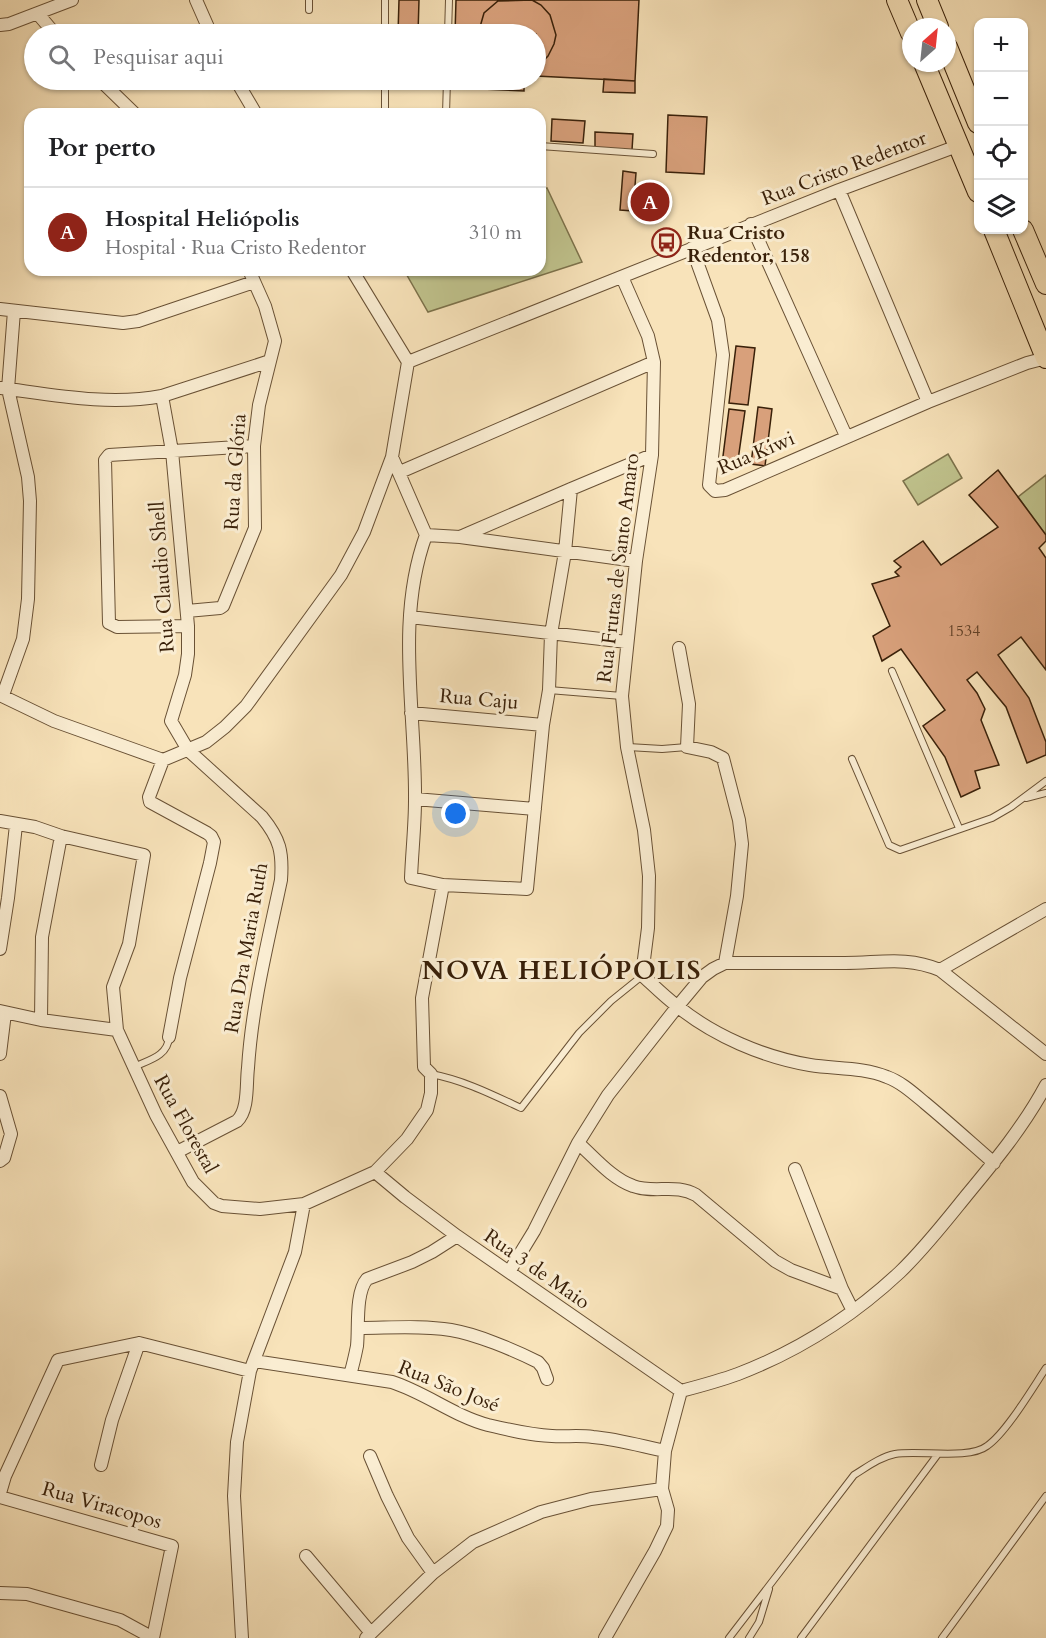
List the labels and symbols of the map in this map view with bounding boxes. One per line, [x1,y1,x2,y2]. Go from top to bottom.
north arrow [902,18,956,72]
street label: Rua Cristo Redentor [758,124,931,212]
pin: A [630,180,670,224]
place label: Rua Cristo Redentor, 158 [687,219,810,269]
bus stop icon: Rua Cristo Redentor, 158 [650,227,682,259]
street label: Rua da Glória [217,412,253,531]
street label: Rua Kiwi [713,425,799,481]
street label: Rua Frutas de Santo Amaro [591,452,646,684]
street label: Rua Claudio Shell [143,500,181,654]
house number: 1534 [948,620,980,642]
street label: Rua Caju [438,682,520,716]
your location [441,799,470,828]
street label: Rua Dra Maria Ruth [218,860,274,1036]
district label: NOVA HELIÓPOLIS [422,953,702,988]
street label: Rua Florestal [148,1070,224,1178]
street label: Rua 3 de Maio [479,1223,595,1316]
street label: Rua São José [394,1353,504,1419]
street label: Rua Viracopos [39,1475,165,1535]

